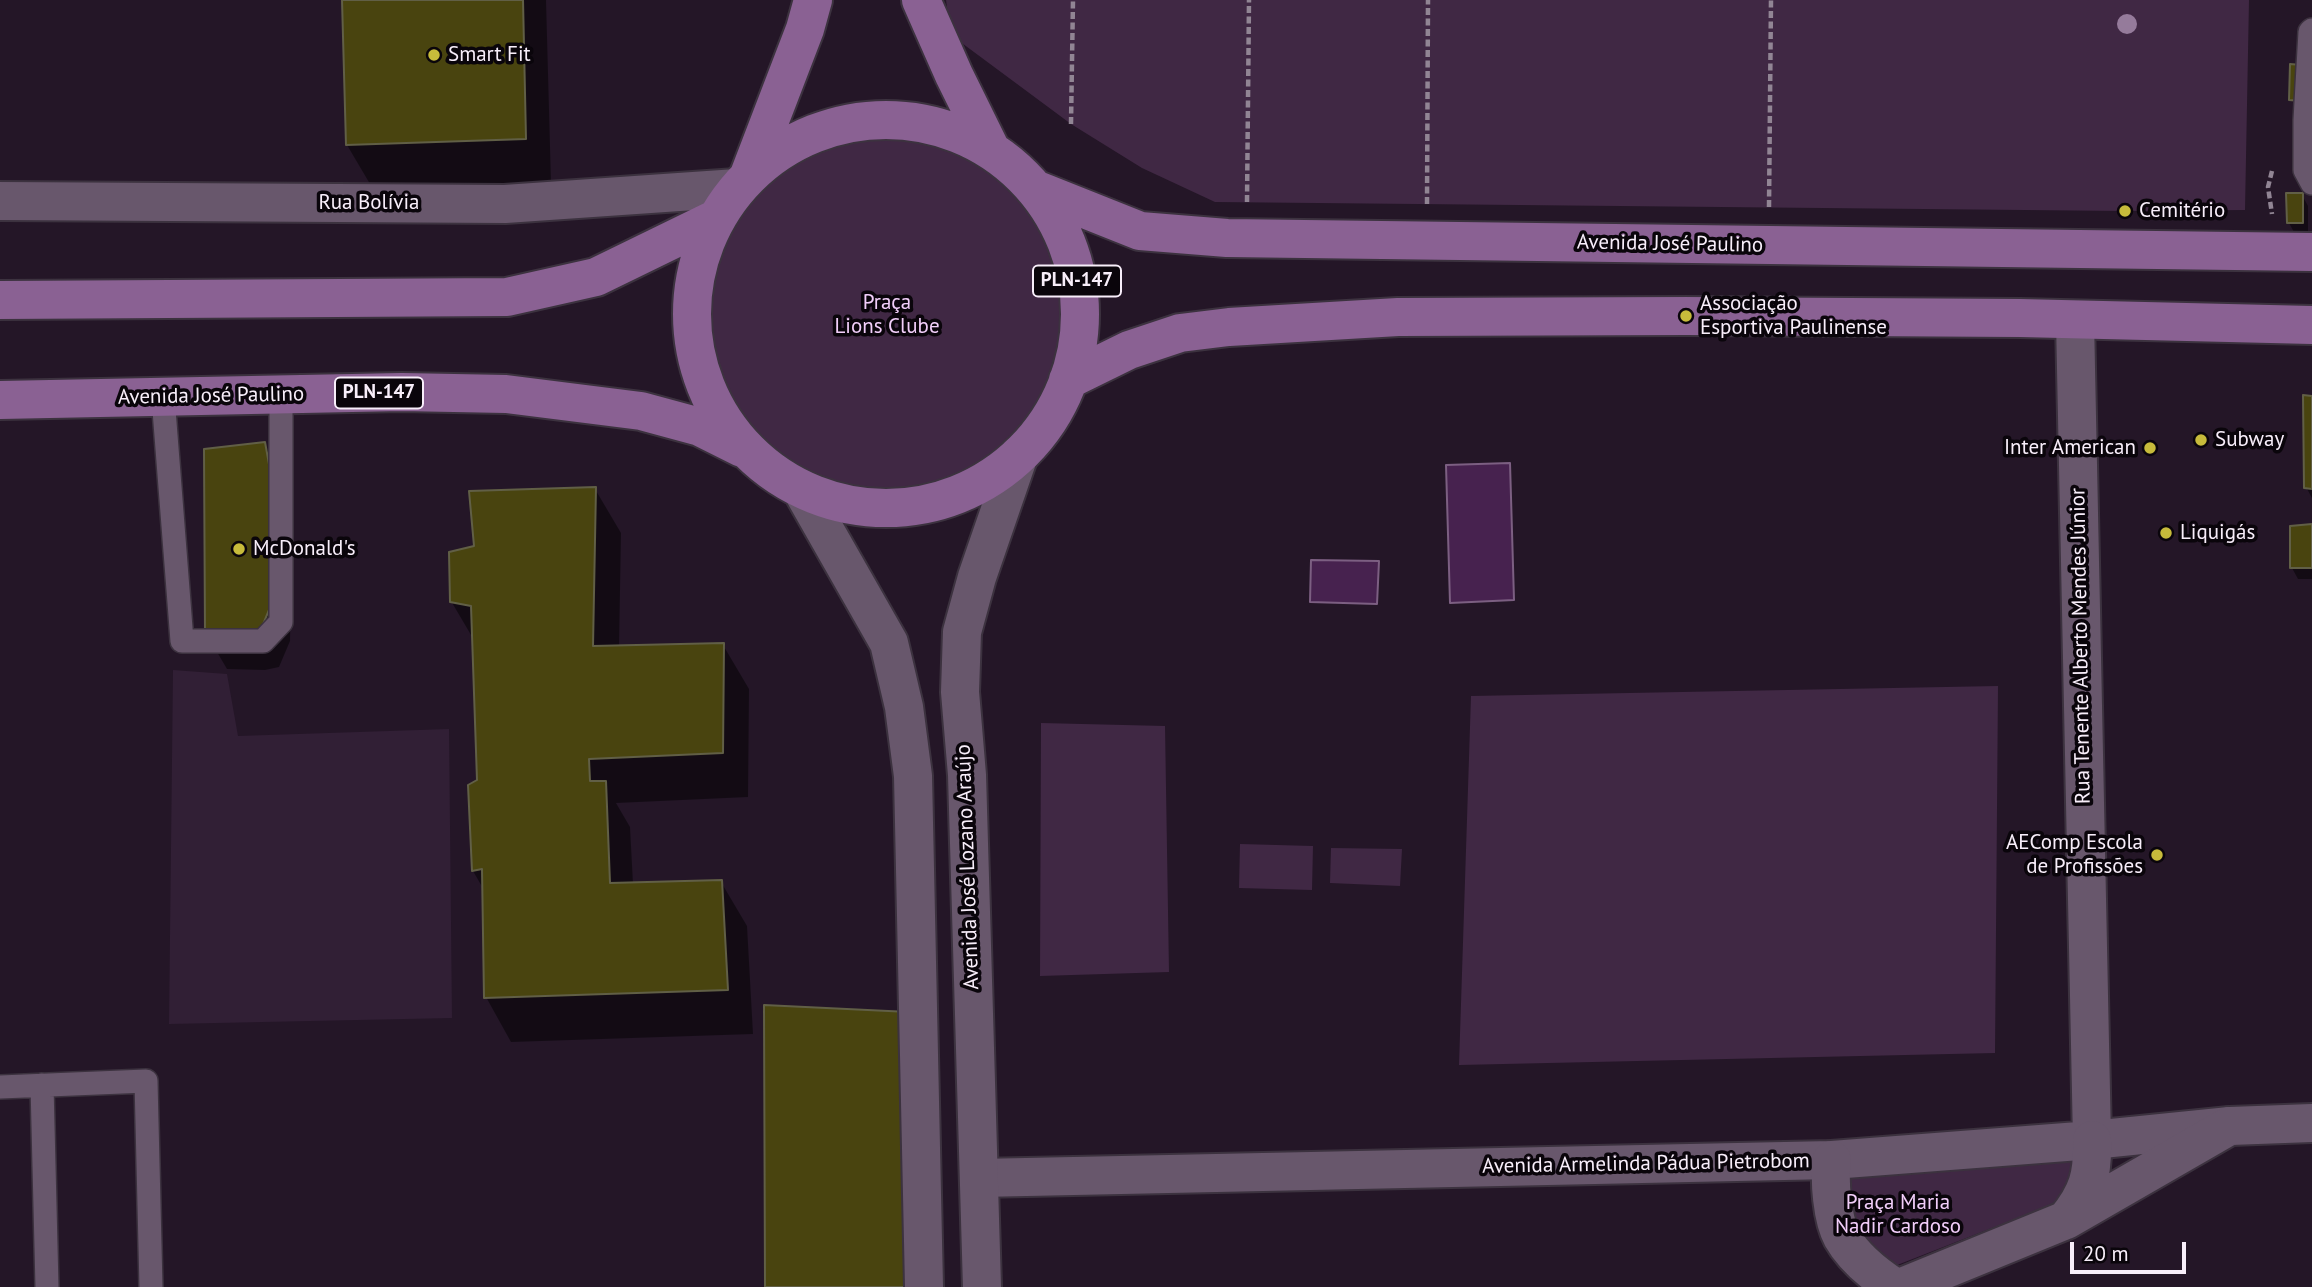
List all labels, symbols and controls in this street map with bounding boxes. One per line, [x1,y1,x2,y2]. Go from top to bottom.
place label: Smart Fit [448,42,531,68]
marker: Smart Fit [426,47,442,63]
street label: Rua Bolívia [318,190,420,216]
place label: Cemitério [2139,198,2225,224]
marker: Cemitério [2117,203,2133,219]
street label: Avenida José Paulino [1577,230,1763,258]
road number: PLN-147 [1033,266,1121,296]
park label: Praça Lions Clube [834,290,940,340]
place label: Associação Esportiva Paulinense [1700,291,1887,341]
marker: Associação Esportiva Paulinense [1678,308,1694,324]
road number: PLN-147 [335,378,423,408]
street label: Avenida José Paulino [118,382,304,410]
place label: Subway [2215,427,2284,453]
marker: Subway [2193,432,2209,448]
place label: Inter American [2004,435,2136,461]
marker: Inter American [2142,440,2158,456]
street label: Rua Tenente Alberto Mendes Júnior [2066,488,2096,804]
place label: Liquigás [2180,520,2255,546]
marker: Liquigás [2158,525,2174,541]
place label: McDonald's [253,536,356,562]
marker: McDonald's [231,541,247,557]
street label: Avenida José Lozano Araújo [951,744,985,990]
place label: AEComp Escola de Profissões [2006,830,2143,880]
marker: AEComp Escola de Profissões [2149,847,2165,863]
street label: Avenida Armelinda Pádua Pietrobom [1482,1149,1810,1179]
park label: Praça Maria Nadir Cardoso [1835,1190,1961,1240]
scale bar [2074,1228,2190,1272]
text: 20 m [2083,1240,2129,1267]

